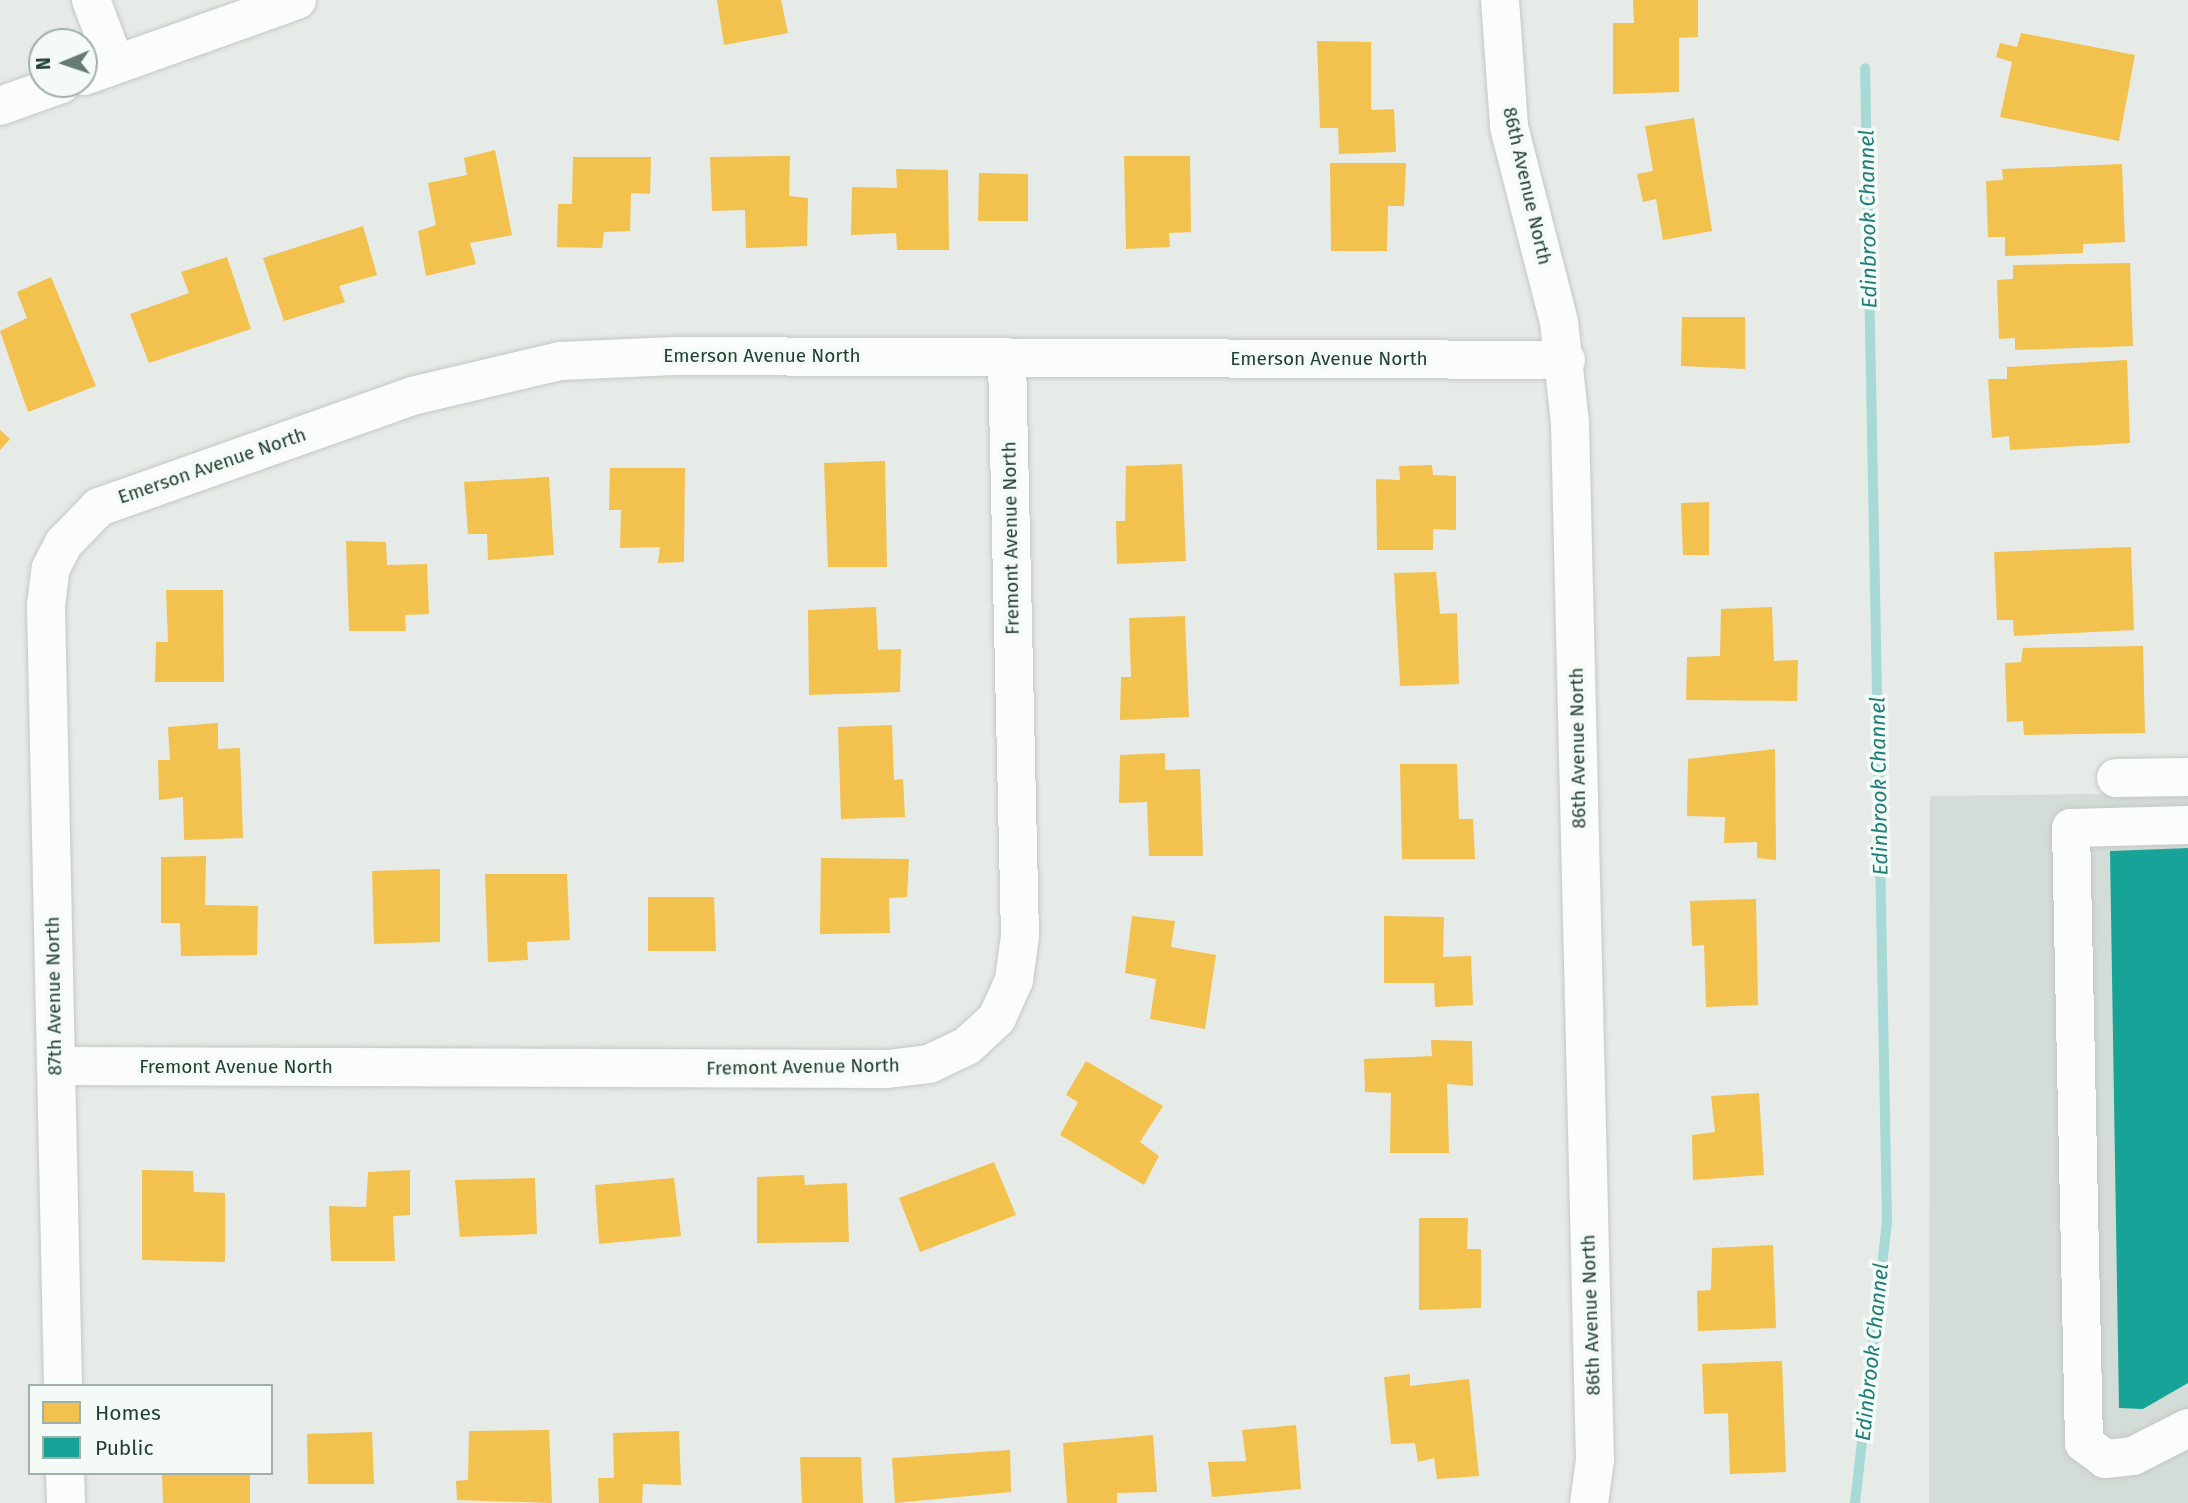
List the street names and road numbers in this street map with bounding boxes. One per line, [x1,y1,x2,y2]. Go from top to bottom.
street label: 86th Avenue North [1498,105,1556,267]
street label: Emerson Avenue North [663,345,861,367]
street label: Emerson Avenue North [1230,348,1428,370]
street label: Emerson Avenue North [115,423,309,509]
street label: Fremont Avenue North [998,441,1024,635]
street label: 86th Avenue North [1565,667,1591,829]
street label: 87th Avenue North [41,916,67,1076]
street label: Fremont Avenue North [706,1054,900,1080]
street label: Fremont Avenue North [139,1056,333,1078]
street label: 86th Avenue North [1577,1234,1605,1396]

